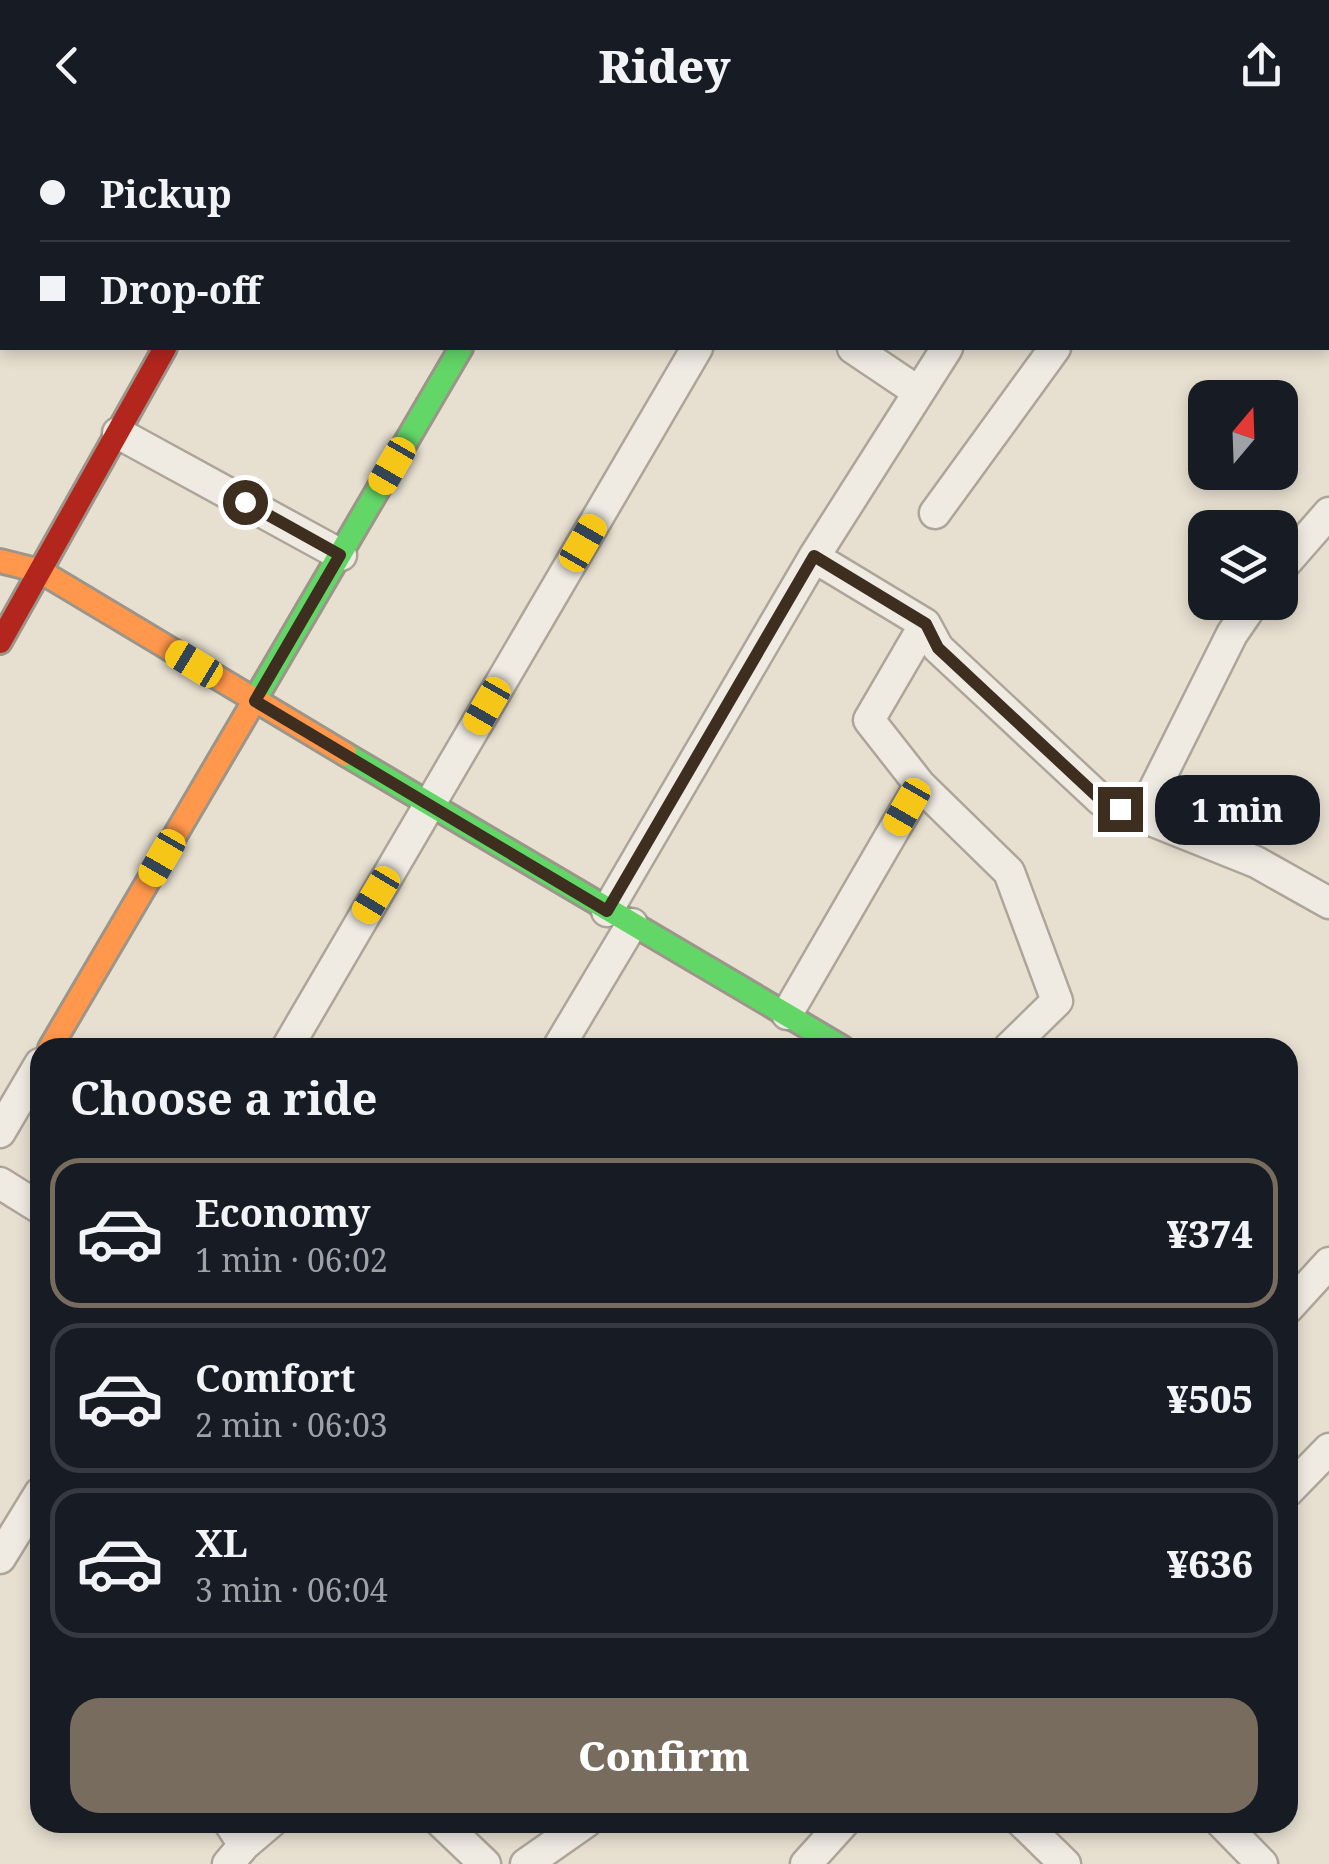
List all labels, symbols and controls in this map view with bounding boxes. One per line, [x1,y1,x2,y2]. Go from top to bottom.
text: Ridey [599,35,731,96]
icon: back [40,38,95,93]
icon: share [1234,38,1289,93]
text: Pickup [100,167,232,219]
text: Drop-off [100,263,261,315]
north arrow [1188,380,1298,490]
map controls [1188,380,1298,620]
car [364,433,420,499]
route start [223,480,268,525]
car [555,510,611,576]
button: layers [1188,510,1298,620]
car [161,636,227,692]
car [459,673,515,739]
car [879,774,935,840]
callout: 1 min [1155,774,1320,844]
route end [1098,787,1143,832]
text: 1 min [1192,788,1283,831]
car [134,825,190,891]
car [348,862,404,928]
text: Choose a ride [70,1067,378,1128]
text: Economy [195,1186,371,1238]
icon: car [75,1188,165,1278]
text: ¥374 [1167,1207,1253,1259]
text: 1 min · 06:02 [195,1238,388,1281]
text: Comfort [195,1351,355,1403]
icon: car [75,1353,165,1443]
text: ¥505 [1167,1372,1253,1424]
text: 2 min · 06:03 [195,1403,388,1446]
text: XL [195,1516,248,1568]
icon: car [75,1518,165,1608]
text: ¥636 [1167,1537,1253,1589]
text: 3 min · 06:04 [195,1568,388,1611]
button: Confirm [70,1698,1258,1813]

